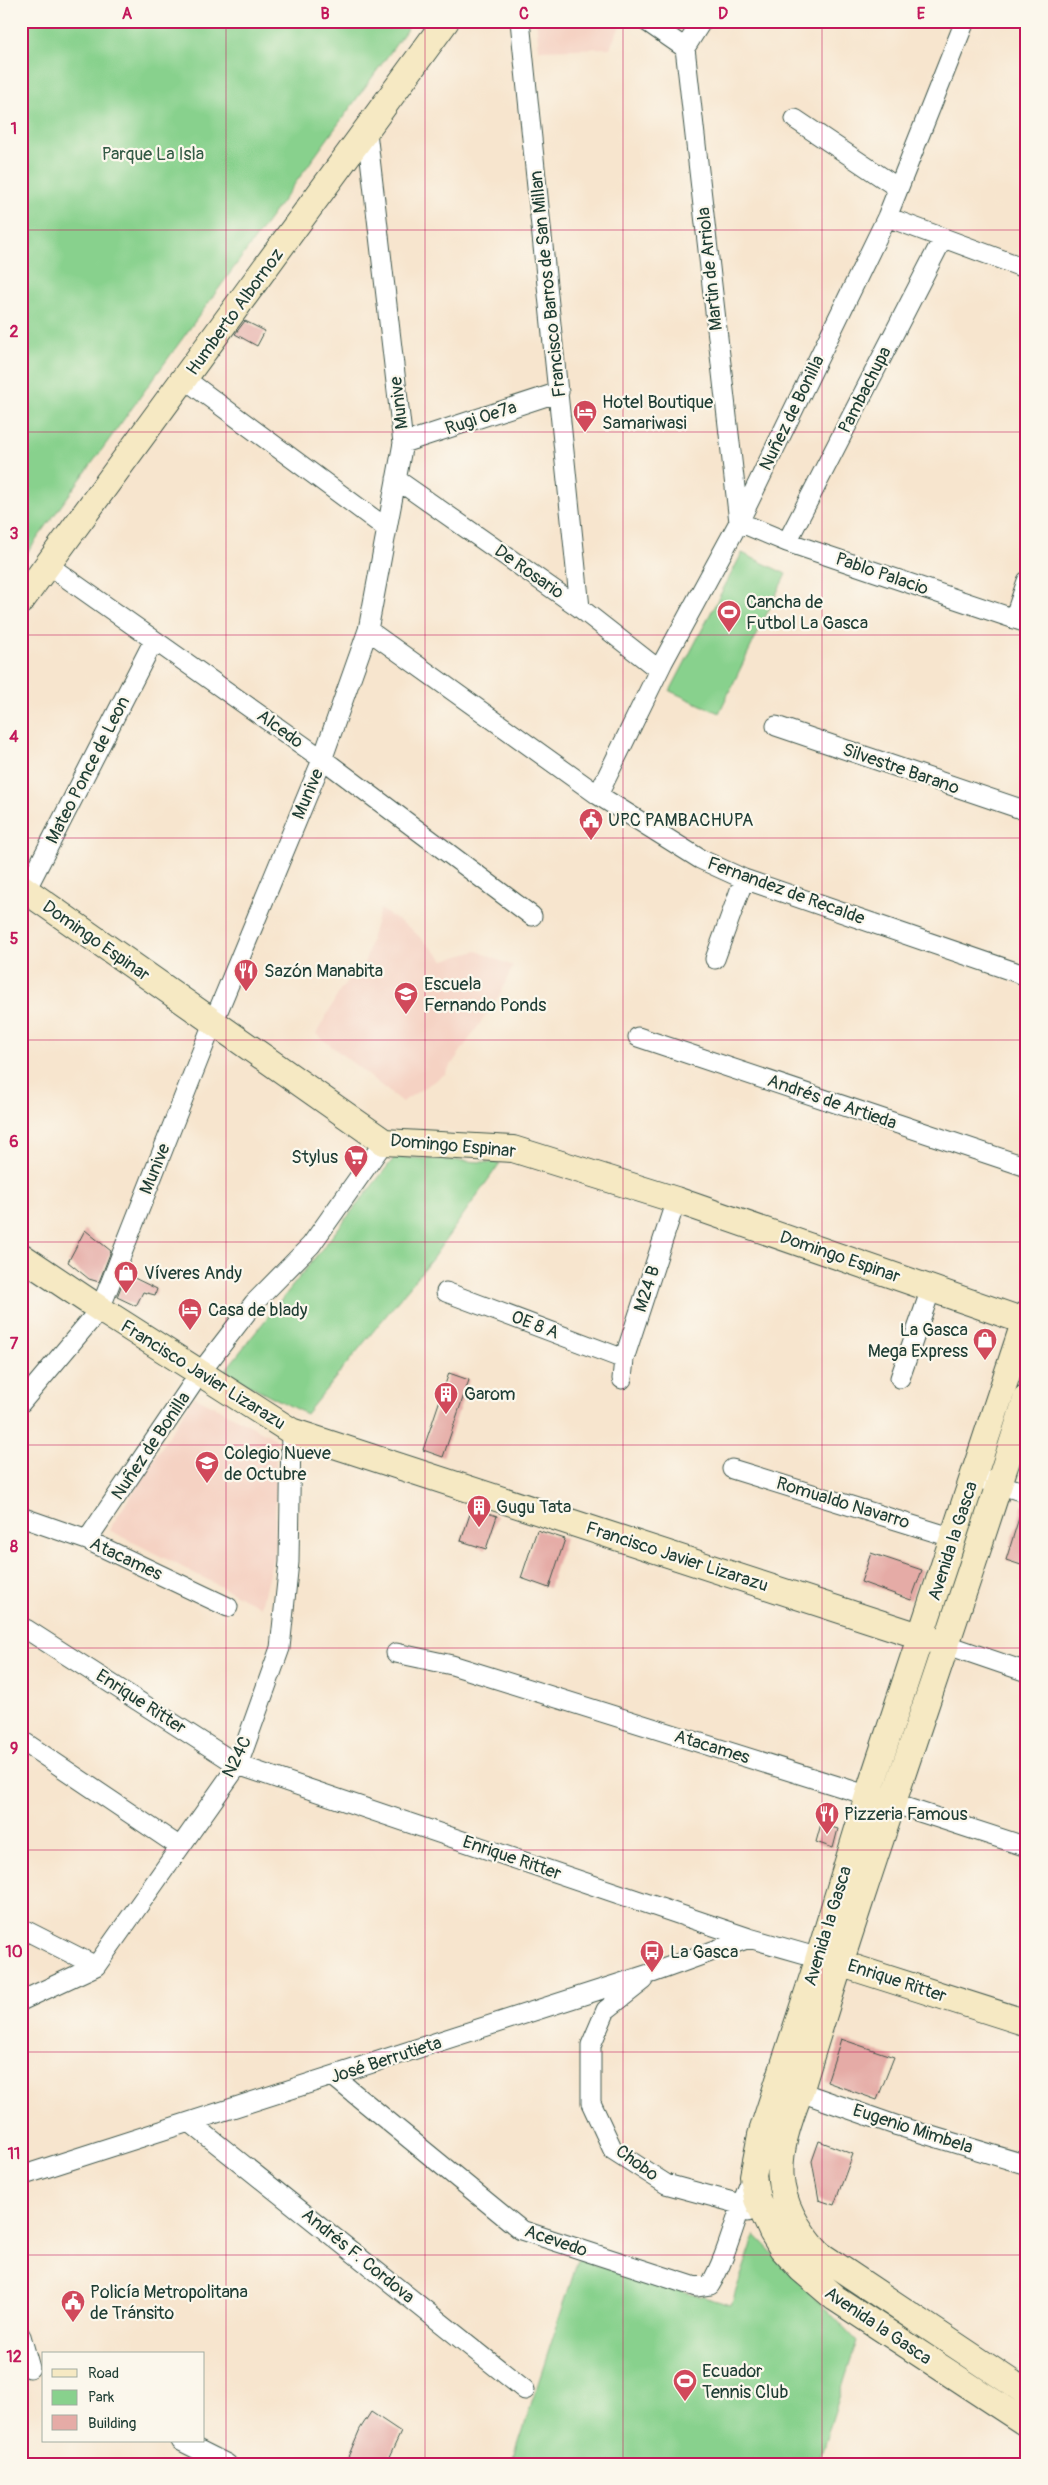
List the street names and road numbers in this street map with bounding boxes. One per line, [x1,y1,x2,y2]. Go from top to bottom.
street label: Francisco Barros de San Millan [525,169,571,399]
street label: Martin de Arriola [692,206,728,332]
street label: Humberto Albornoz [181,244,289,380]
street label: Pambachupa [833,343,897,437]
street label: Nuñez de Bonilla [754,352,830,474]
street label: Munive [384,375,414,431]
street label: Rugi Oe7a [442,396,520,440]
street label: De Rosario [490,540,569,605]
street label: Pablo Palacio [833,547,932,601]
street label: Mateo Ponce de Leon [41,692,135,848]
street label: Alcedo [252,704,308,754]
street label: Silvestre Barano [840,738,963,800]
street label: Munive [287,765,329,823]
street label: Fernandez de Recalde [704,852,868,930]
street label: Domingo Espinar [38,895,155,987]
street label: Andrés de Artieda [764,1069,900,1135]
street label: Domingo Espinar [389,1129,517,1163]
street label: Munive [134,1140,176,1198]
street label: Domingo Espinar [777,1226,904,1289]
street label: M24 B [629,1263,665,1315]
street label: OE 8 A [508,1305,562,1345]
street label: Francisco Javier Lizarazu [116,1315,290,1435]
street label: Nuñez de Bonilla [106,1388,196,1504]
street label: Romualdo Navarro [773,1472,913,1534]
street label: Avenida la Gasca [923,1478,983,1604]
street label: Francisco Javier Lizarazu [583,1517,771,1597]
street label: Atacames [86,1532,166,1586]
street label: Enrique Ritter [92,1664,191,1740]
street label: Atacames [671,1725,753,1769]
street label: N24C [217,1732,257,1782]
street label: Enrique Ritter [460,1830,565,1886]
street label: Avenida la Gasca [799,1863,857,1989]
street label: Enrique Ritter [845,1954,950,2008]
street label: José Berrutieta [327,2031,445,2089]
street label: Eugenio Mimbela [850,2099,976,2159]
street label: Chobo [611,2140,663,2187]
street label: Andrés F. Cordova [297,2203,419,2309]
street label: Acevedo [522,2220,591,2263]
street label: Avenida la Gasca [820,2282,936,2370]

